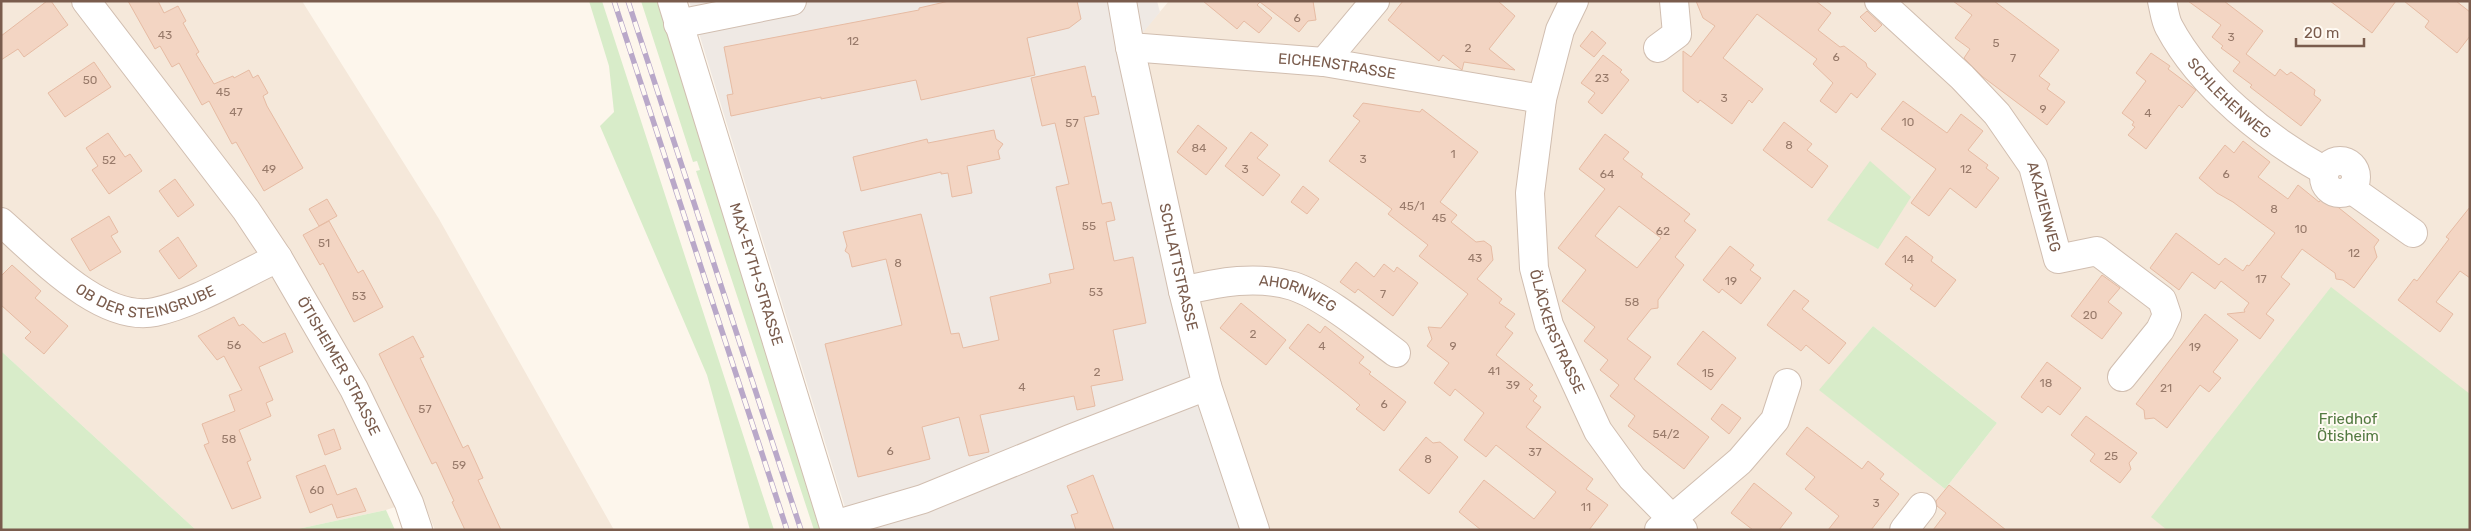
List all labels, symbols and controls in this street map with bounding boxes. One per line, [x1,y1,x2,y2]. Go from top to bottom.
house number: 6 [1293,11,1301,25]
scale bar [2296,15,2364,47]
text: 20 m [2304,24,2339,42]
house number: 43 [158,28,172,42]
house number: 3 [2227,30,2235,44]
house number: 12 [847,34,859,48]
house number: 5 [1992,36,2000,50]
house number: 2 [1464,41,1472,55]
street label: EICHENSTRASSE [1277,49,1397,83]
house number: 6 [1832,50,1840,64]
house number: 7 [2010,51,2016,65]
street label: SCHLEHENWEG [2183,54,2275,142]
house number: 23 [1595,71,1609,85]
house number: 50 [83,73,97,87]
house number: 45 [216,85,230,99]
house number: 3 [1720,91,1728,105]
house number: 9 [2039,102,2047,116]
house number: 47 [229,105,243,119]
house number: 4 [2144,106,2152,120]
house number: 10 [1902,115,1914,129]
house number: 57 [1065,116,1079,130]
house number: 8 [1785,138,1793,152]
house number: 84 [1191,141,1207,155]
house number: 1 [1450,147,1456,161]
house number: 3 [1359,152,1367,166]
house number: 52 [102,153,116,167]
street label: AKAZIENWEG [2023,160,2065,254]
house number: 49 [262,162,276,176]
house number: 3 [1241,162,1249,176]
house number: 12 [1960,162,1972,176]
house number: 64 [1600,167,1615,181]
house number: 6 [2222,167,2230,181]
house number: 45/1 [1399,199,1425,213]
street label: MAX-EYTH-STRASSE [726,201,787,348]
street label: SCHLATTSTRASSE [1155,202,1202,333]
house number: 8 [2270,202,2278,216]
house number: 45 [1432,211,1446,225]
house number: 55 [1082,219,1096,233]
house number: 10 [2295,222,2307,236]
house number: 62 [1656,224,1670,238]
house number: 51 [318,236,330,250]
house number: 12 [2348,246,2360,260]
house number: 43 [1468,251,1482,265]
house number: 14 [1902,252,1915,266]
house number: 8 [894,256,902,270]
street label: ÖLÄCKERSTRASSE [1526,267,1588,396]
street label: AHORNWEG [1258,271,1340,316]
house number: 17 [2255,272,2267,286]
street label: OB DER STEINGRUBE [72,274,220,294]
house number: 19 [1725,274,1737,288]
text: OB DER STEINGRUBE [72,280,218,322]
house number: 53 [1089,285,1103,299]
house number: 7 [1380,287,1386,301]
house number: 53 [352,289,366,303]
street label: ÖTISHEIMER STRASSE [293,293,384,439]
house number: 58 [1625,295,1639,309]
house number: 20 [2083,308,2097,322]
house number: 2 [1249,327,1257,341]
house number: 56 [227,338,241,352]
house number: 4 [1318,339,1326,353]
house number: 9 [1449,339,1457,353]
house number: 19 [2189,340,2201,354]
house number: 41 [1488,364,1500,378]
house number: 2 [1093,365,1101,379]
house number: 15 [1702,366,1714,380]
house number: 18 [2040,376,2052,390]
house number: 39 [1506,378,1520,392]
house number: 4 [1018,380,1026,394]
house number: 21 [2160,381,2172,395]
house number: 6 [1380,397,1388,411]
house number: 57 [418,402,432,416]
park label: Friedhof Ötisheim [2317,410,2379,445]
house number: 54/2 [1652,427,1680,441]
house number: 58 [222,432,236,446]
house number: 6 [886,444,894,458]
house number: 37 [1528,445,1542,459]
house number: 25 [2104,449,2118,463]
house number: 8 [1424,452,1432,466]
house number: 59 [452,458,466,472]
house number: 60 [310,483,324,497]
house number: 3 [1872,496,1880,510]
house number: 11 [1581,500,1591,514]

